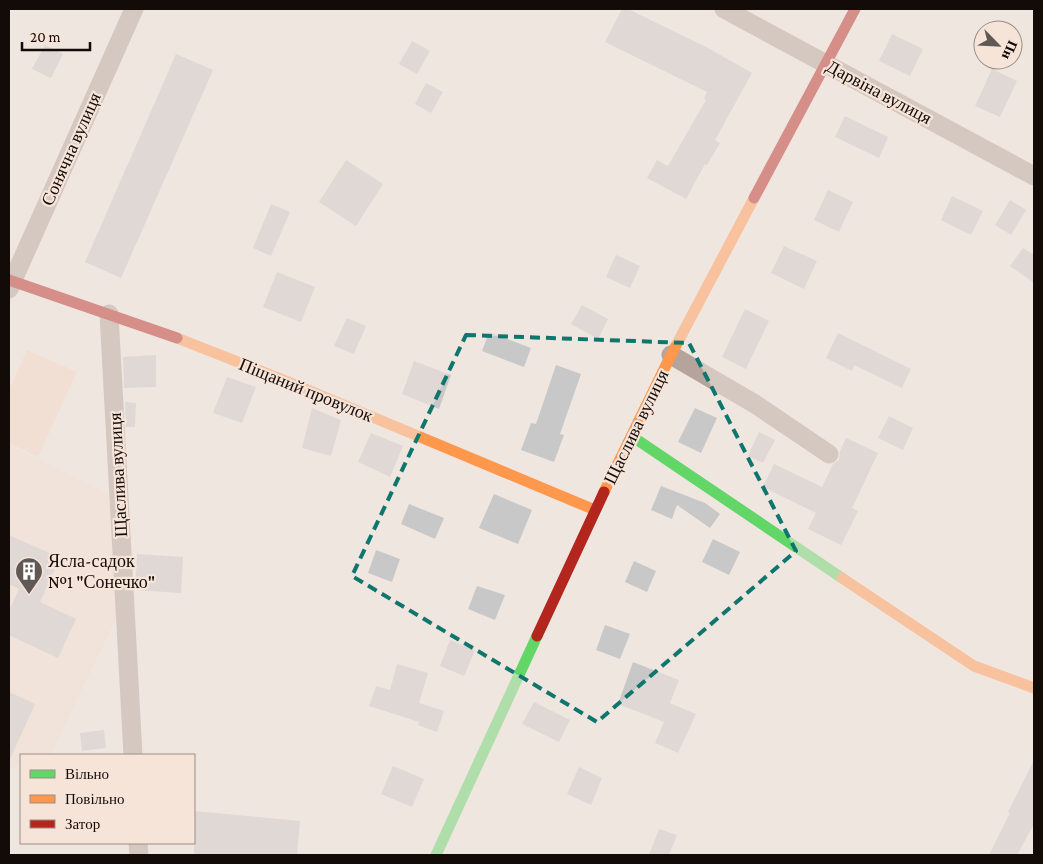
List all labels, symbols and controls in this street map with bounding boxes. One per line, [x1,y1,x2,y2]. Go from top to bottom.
scale bar [22,20,90,52]
north arrow [973,20,1023,70]
text: 20 m [30,29,61,45]
text: Пн [999,38,1021,62]
street label: Дарвіна вулиця [823,56,935,128]
street label: Сонячна вулиця [37,89,105,209]
street label: Піщаний провулок [236,354,376,426]
street label: Щаслива вулиця [600,366,672,488]
street label: Щаслива вулиця [105,412,131,538]
place label: Ясла-садок №1 "Сонечко" [48,551,155,592]
building icon: Ясла-садок №1 "Сонечко" [14,556,44,595]
legend [20,754,195,844]
text: Вільно [65,766,109,782]
text: Повільно [65,791,124,807]
text: Затор [65,816,100,832]

